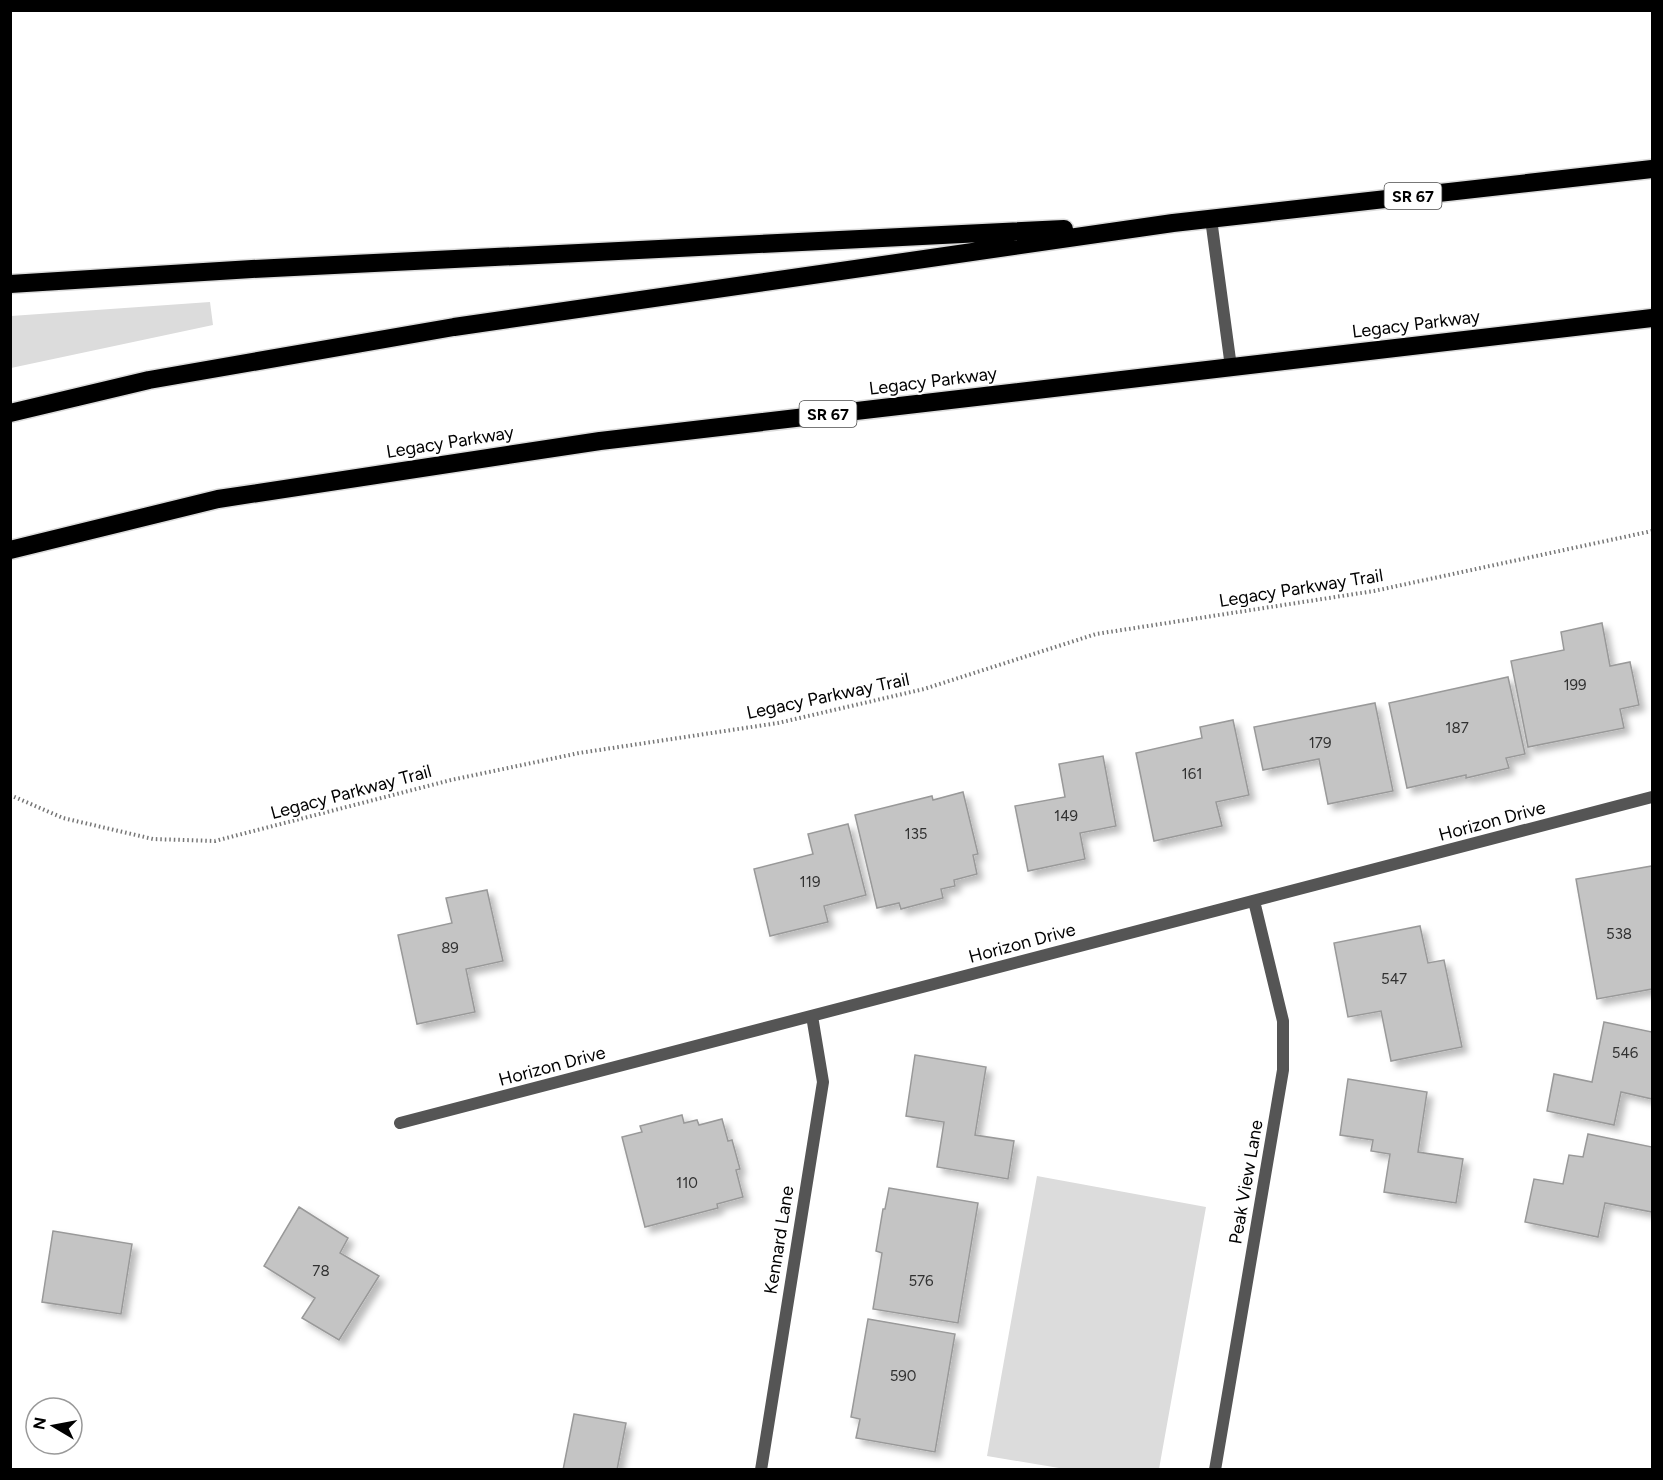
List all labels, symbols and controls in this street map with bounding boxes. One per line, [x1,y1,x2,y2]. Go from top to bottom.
road number: SR 67 [1384,183,1442,209]
street label: Legacy Parkway [1351,305,1482,343]
street label: Legacy Parkway [868,362,999,400]
road number: SR 67 [800,401,856,427]
street label: Legacy Parkway [385,421,516,463]
street label: Legacy Parkway Trail [1217,564,1385,612]
street label: Legacy Parkway Trail [745,668,911,724]
house number: 199 [1563,676,1587,694]
house number: 187 [1445,719,1469,737]
house number: 179 [1309,734,1331,752]
street label: Legacy Parkway Trail [268,760,434,824]
house number: 161 [1182,765,1202,783]
street label: Horizon Drive [1436,796,1548,846]
house number: 149 [1054,807,1078,825]
house number: 135 [905,825,927,843]
house number: 119 [800,873,820,891]
street label: Horizon Drive [966,918,1078,968]
house number: 538 [1606,925,1632,943]
house number: 89 [441,939,459,957]
house number: 547 [1381,970,1407,988]
street label: Horizon Drive [496,1041,608,1091]
house number: 546 [1612,1044,1639,1062]
street label: Peak View Lane [1224,1118,1268,1246]
house number: 110 [676,1174,698,1192]
street label: Kennard Lane [760,1184,798,1296]
house number: 78 [312,1262,330,1280]
house number: 576 [908,1272,934,1290]
house number: 590 [890,1367,916,1385]
north arrow [24,1396,84,1456]
text: N [29,1416,50,1431]

